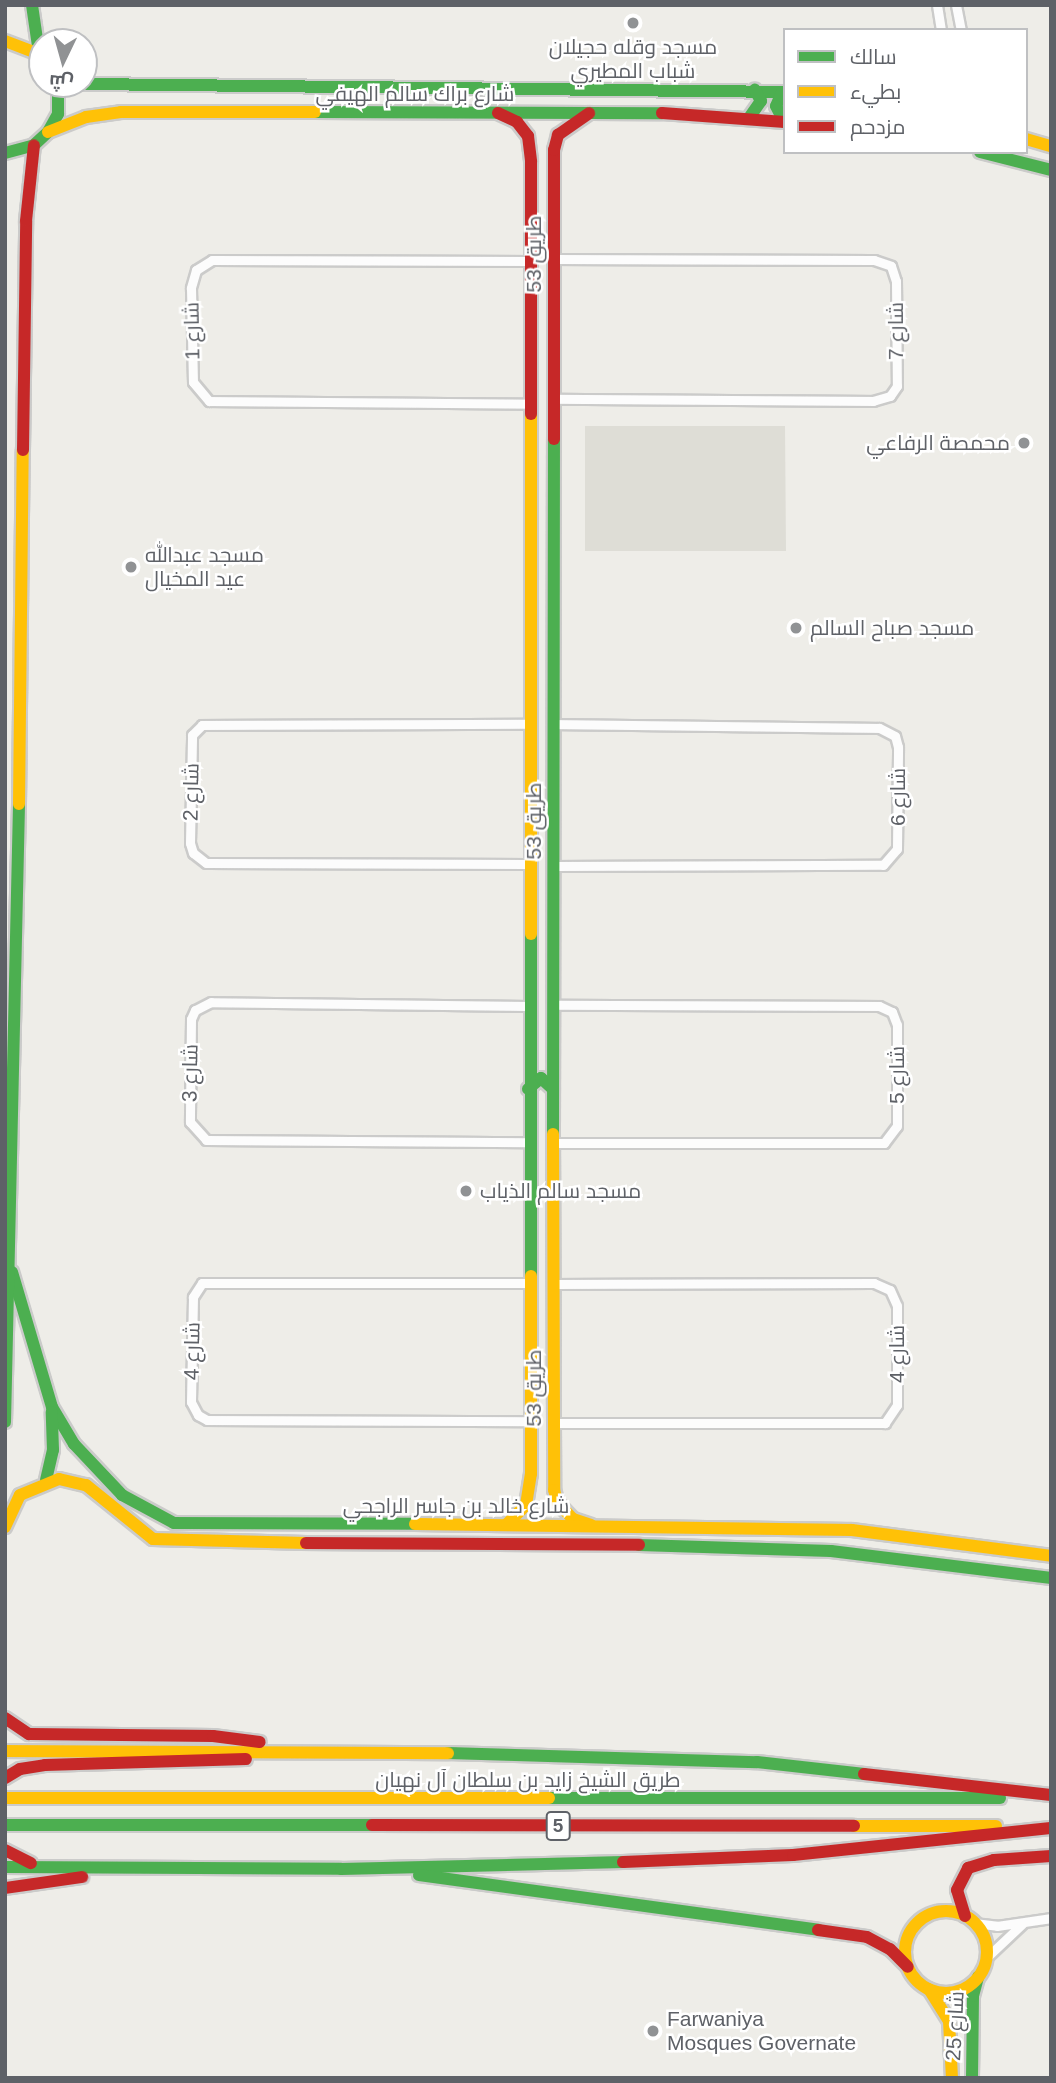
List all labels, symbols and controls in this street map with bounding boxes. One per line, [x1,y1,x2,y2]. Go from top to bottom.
marker: مسجد وقله حجيلان شباب المطيري [625,15,641,31]
north arrow [28,28,98,98]
legend [783,28,1028,154]
place label: مسجد وقله حجيلان شباب المطيري [549,34,717,84]
text: سالك [850,45,897,68]
text: ش [48,71,74,94]
text: بطيء [850,80,901,103]
street label: شارع براك سالم الهيفي [316,81,514,107]
text: مزدحم [850,115,905,138]
street label: طريق 53 [521,215,547,293]
street label: شارع 1 [179,302,205,360]
street label: شارع 7 [883,302,909,360]
place label: محمصة الرفاعي [866,430,1010,456]
marker: محمصة الرفاعي [1016,435,1032,451]
place label: مسجد عبدالله عيد المخيال [145,542,264,592]
marker: مسجد عبدالله عيد المخيال [123,559,139,575]
place label: مسجد صباح السالم [810,615,974,641]
marker: مسجد صباح السالم [788,620,804,636]
street label: شارع 2 [178,763,204,821]
street label: شارع 6 [885,768,911,826]
street label: طريق 53 [521,782,547,860]
street label: شارع 3 [177,1044,203,1102]
street label: شارع 5 [884,1046,910,1104]
place label: مسجد سالم الذياب [480,1178,641,1204]
marker: مسجد سالم الذياب [458,1183,474,1199]
street label: شارع 4 [179,1322,205,1380]
street label: شارع 4 [884,1325,910,1383]
street label: طريق 53 [521,1349,547,1427]
street label: شارع خالد بن جاسر الراجحي [343,1493,569,1519]
street label: طريق الشيخ زايد بن سلطان آل نهيان [375,1767,681,1793]
road number: 5 [544,1810,572,1842]
street label: شارع 25 [941,1990,969,2062]
place label: Farwaniya Mosques Governate [667,2006,856,2056]
marker: Farwaniya Mosques Governate [645,2023,661,2039]

